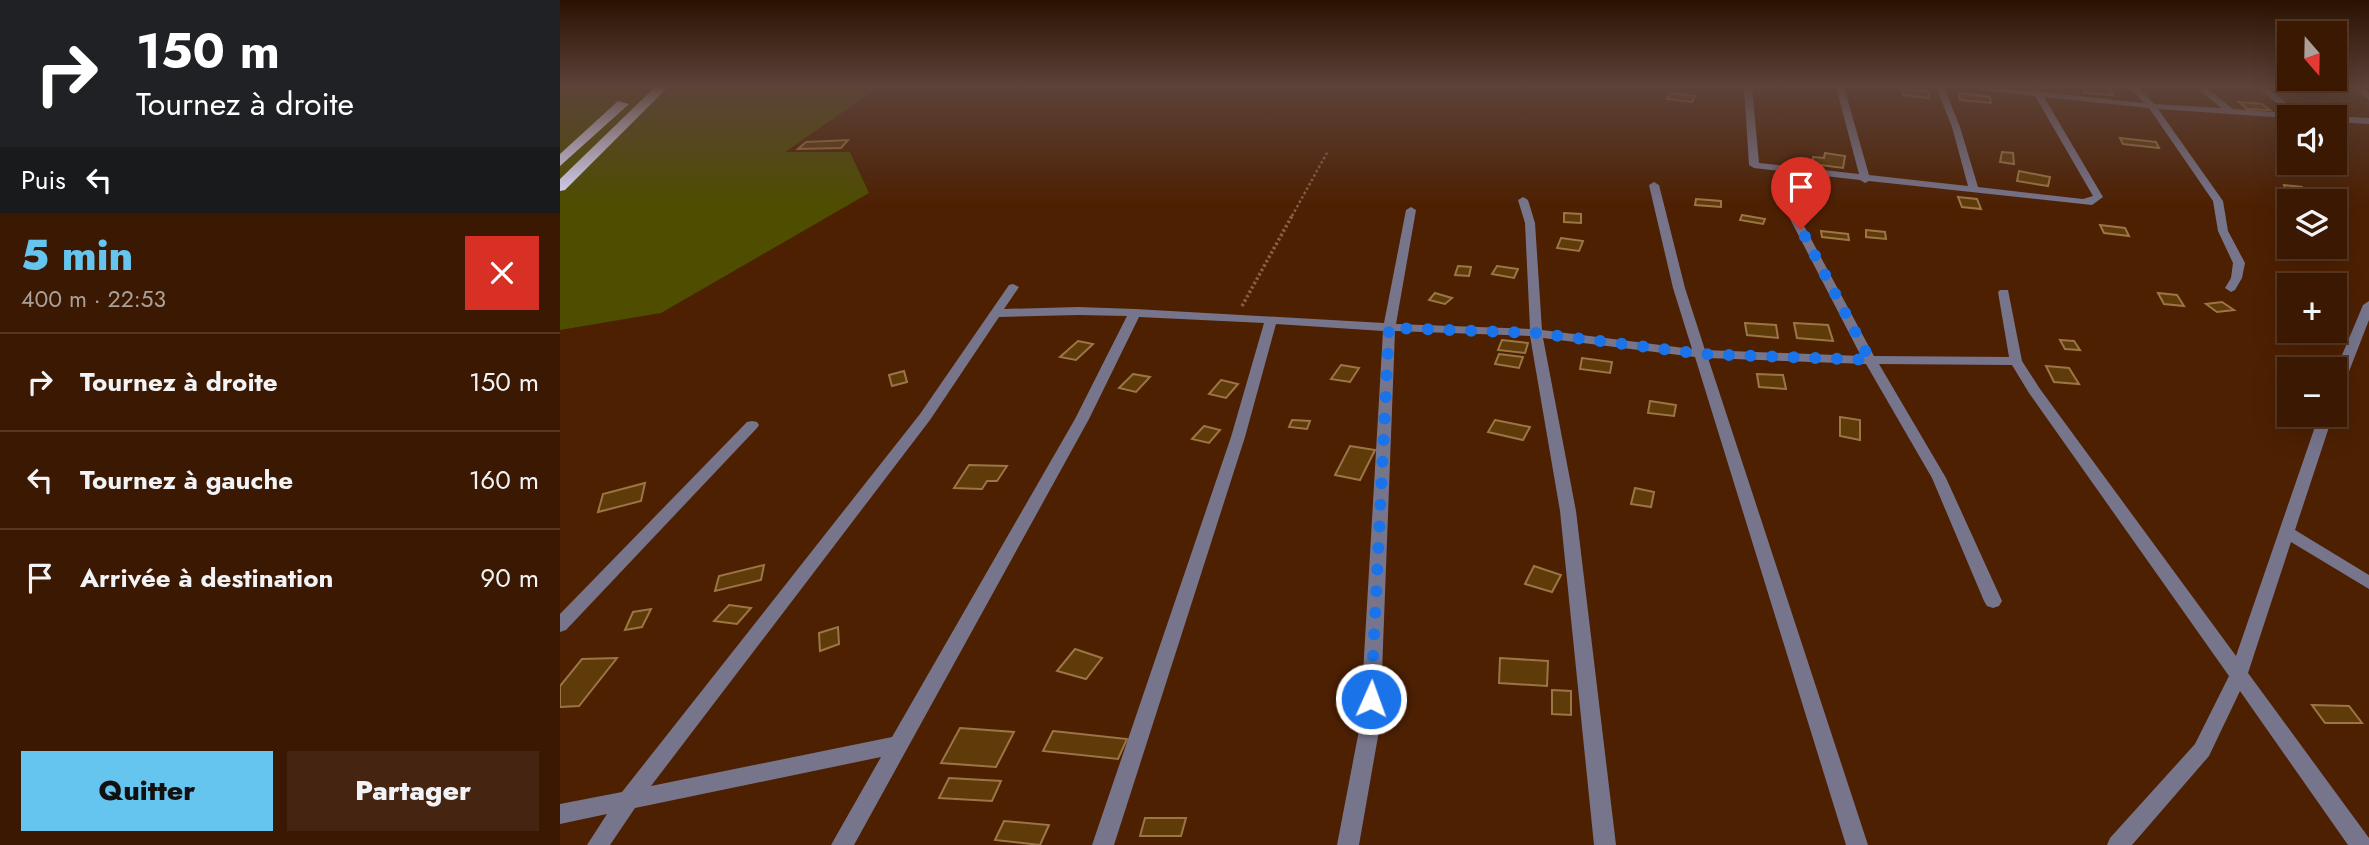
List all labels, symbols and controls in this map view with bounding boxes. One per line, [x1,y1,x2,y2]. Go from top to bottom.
text: 150 m [136,16,280,86]
north arrow [2277,21,2347,91]
map controls [2277,21,2347,427]
icon: right [21,28,112,119]
text: Tournez à droite [136,81,354,127]
button: sound [2277,105,2347,175]
pin [1771,157,1831,229]
text: Puis [21,161,66,199]
icon: left [80,161,118,199]
icon: arrive [1782,168,1820,206]
button: layers [2277,189,2347,259]
text: 5 min [21,225,133,286]
button: close [465,236,539,310]
button: + [2277,273,2347,343]
text: 400 m · 22:53 [21,282,166,316]
button: − [2277,357,2347,427]
icon: right [21,363,59,401]
text: Tournez à droite [80,363,278,401]
text: 150 m [469,363,539,401]
icon: left [21,461,59,499]
text: Tournez à gauche [80,461,293,499]
text: 160 m [469,461,539,499]
icon: arrive [21,559,59,597]
text: Arrivée à destination [80,559,333,597]
text: 90 m [480,559,539,597]
position arrow [1334,662,1408,736]
button: Quitter [21,751,273,831]
button: Partager [287,751,539,831]

